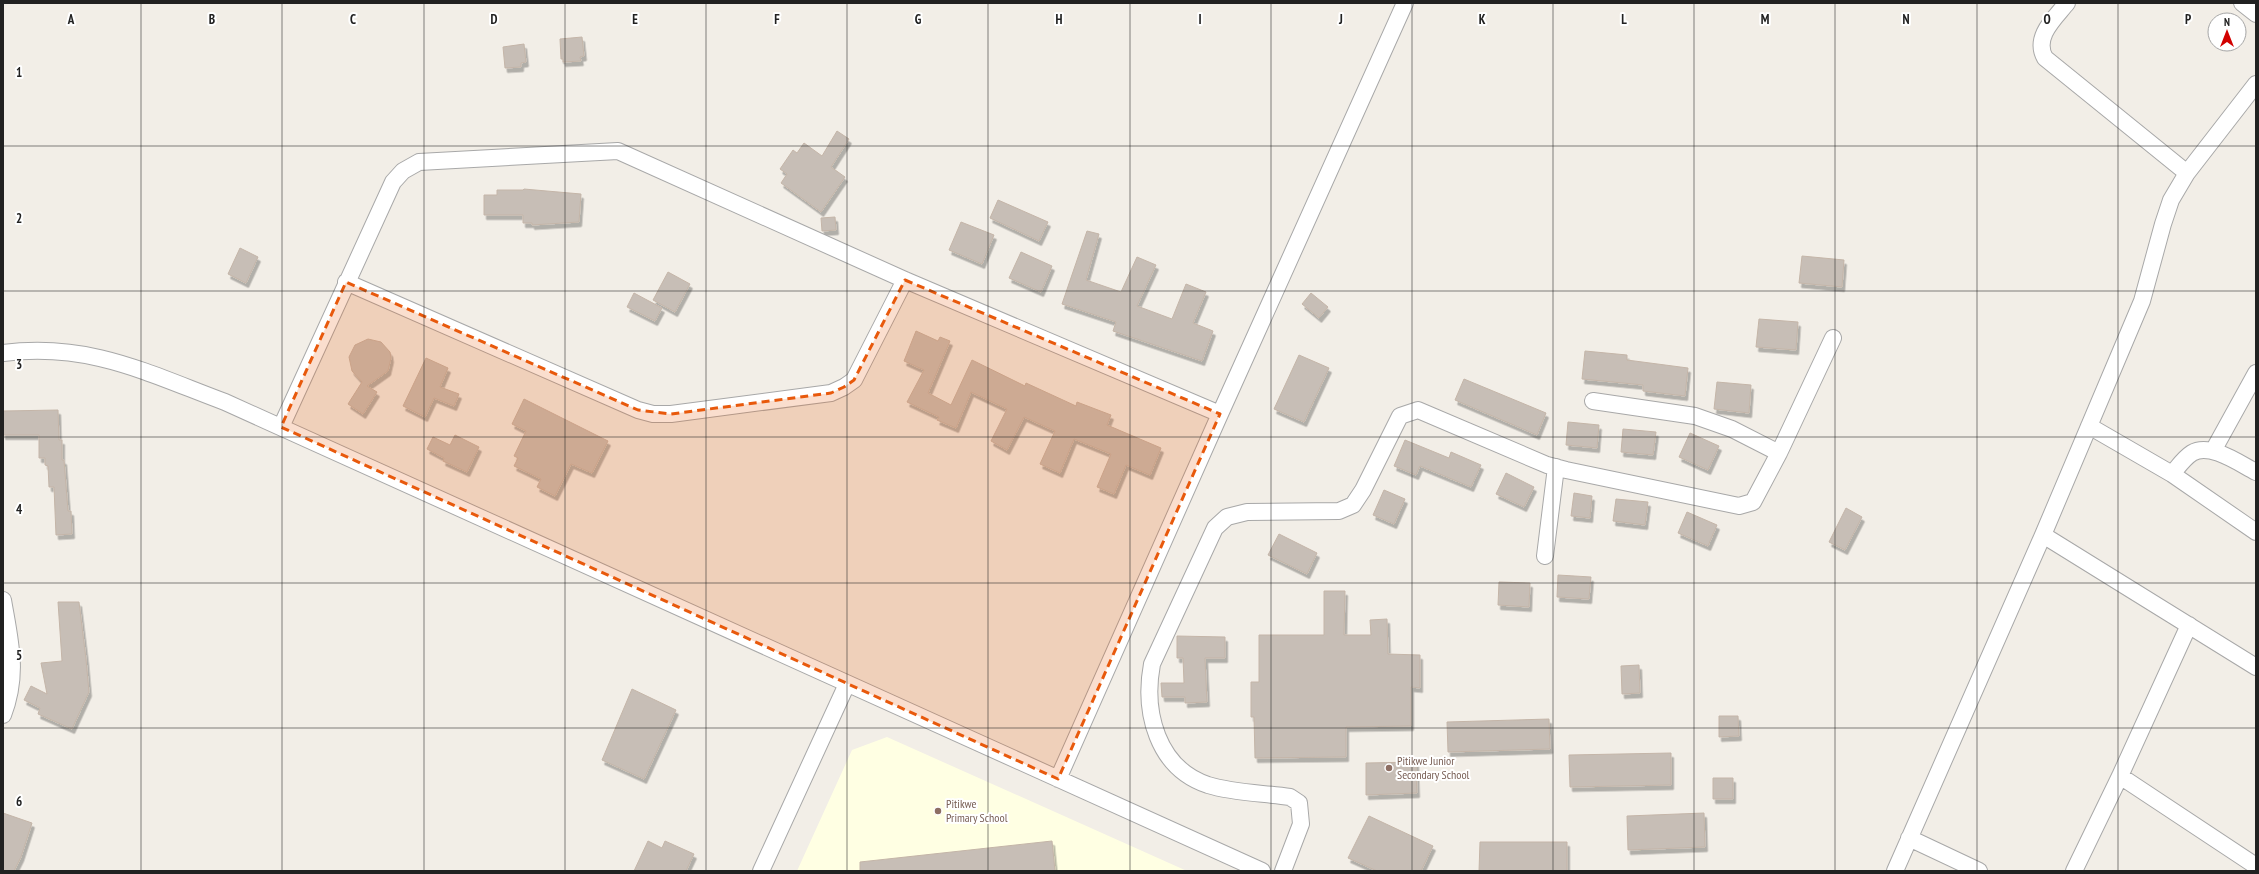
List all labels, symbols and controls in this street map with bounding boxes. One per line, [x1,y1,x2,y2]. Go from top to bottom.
text: A [67,11,75,28]
text: B [209,11,215,28]
text: C [350,11,356,28]
text: D [491,11,498,28]
text: E [632,11,638,28]
text: F [774,11,780,28]
text: G [915,11,922,28]
text: H [1056,11,1063,28]
text: I [1198,11,1202,28]
text: J [1338,11,1343,28]
text: K [1479,11,1486,28]
text: L [1621,11,1627,28]
text: M [1761,11,1770,28]
text: N [1902,11,1910,28]
text: O [2043,11,2051,28]
text: P [2185,11,2191,28]
north arrow [2207,12,2247,52]
text: N [2224,15,2230,29]
text: 1 [16,64,22,81]
text: 2 [16,210,22,227]
text: 3 [16,356,22,373]
text: 4 [16,501,23,518]
text: 5 [16,647,22,664]
place label: Pitikwe Junior Secondary School [1397,753,1470,782]
marker: Pitikwe Junior Secondary School [1384,763,1394,773]
text: 6 [16,793,22,810]
place label: Pitikwe Primary School [946,796,1008,825]
marker: Pitikwe Primary School [933,806,943,816]

